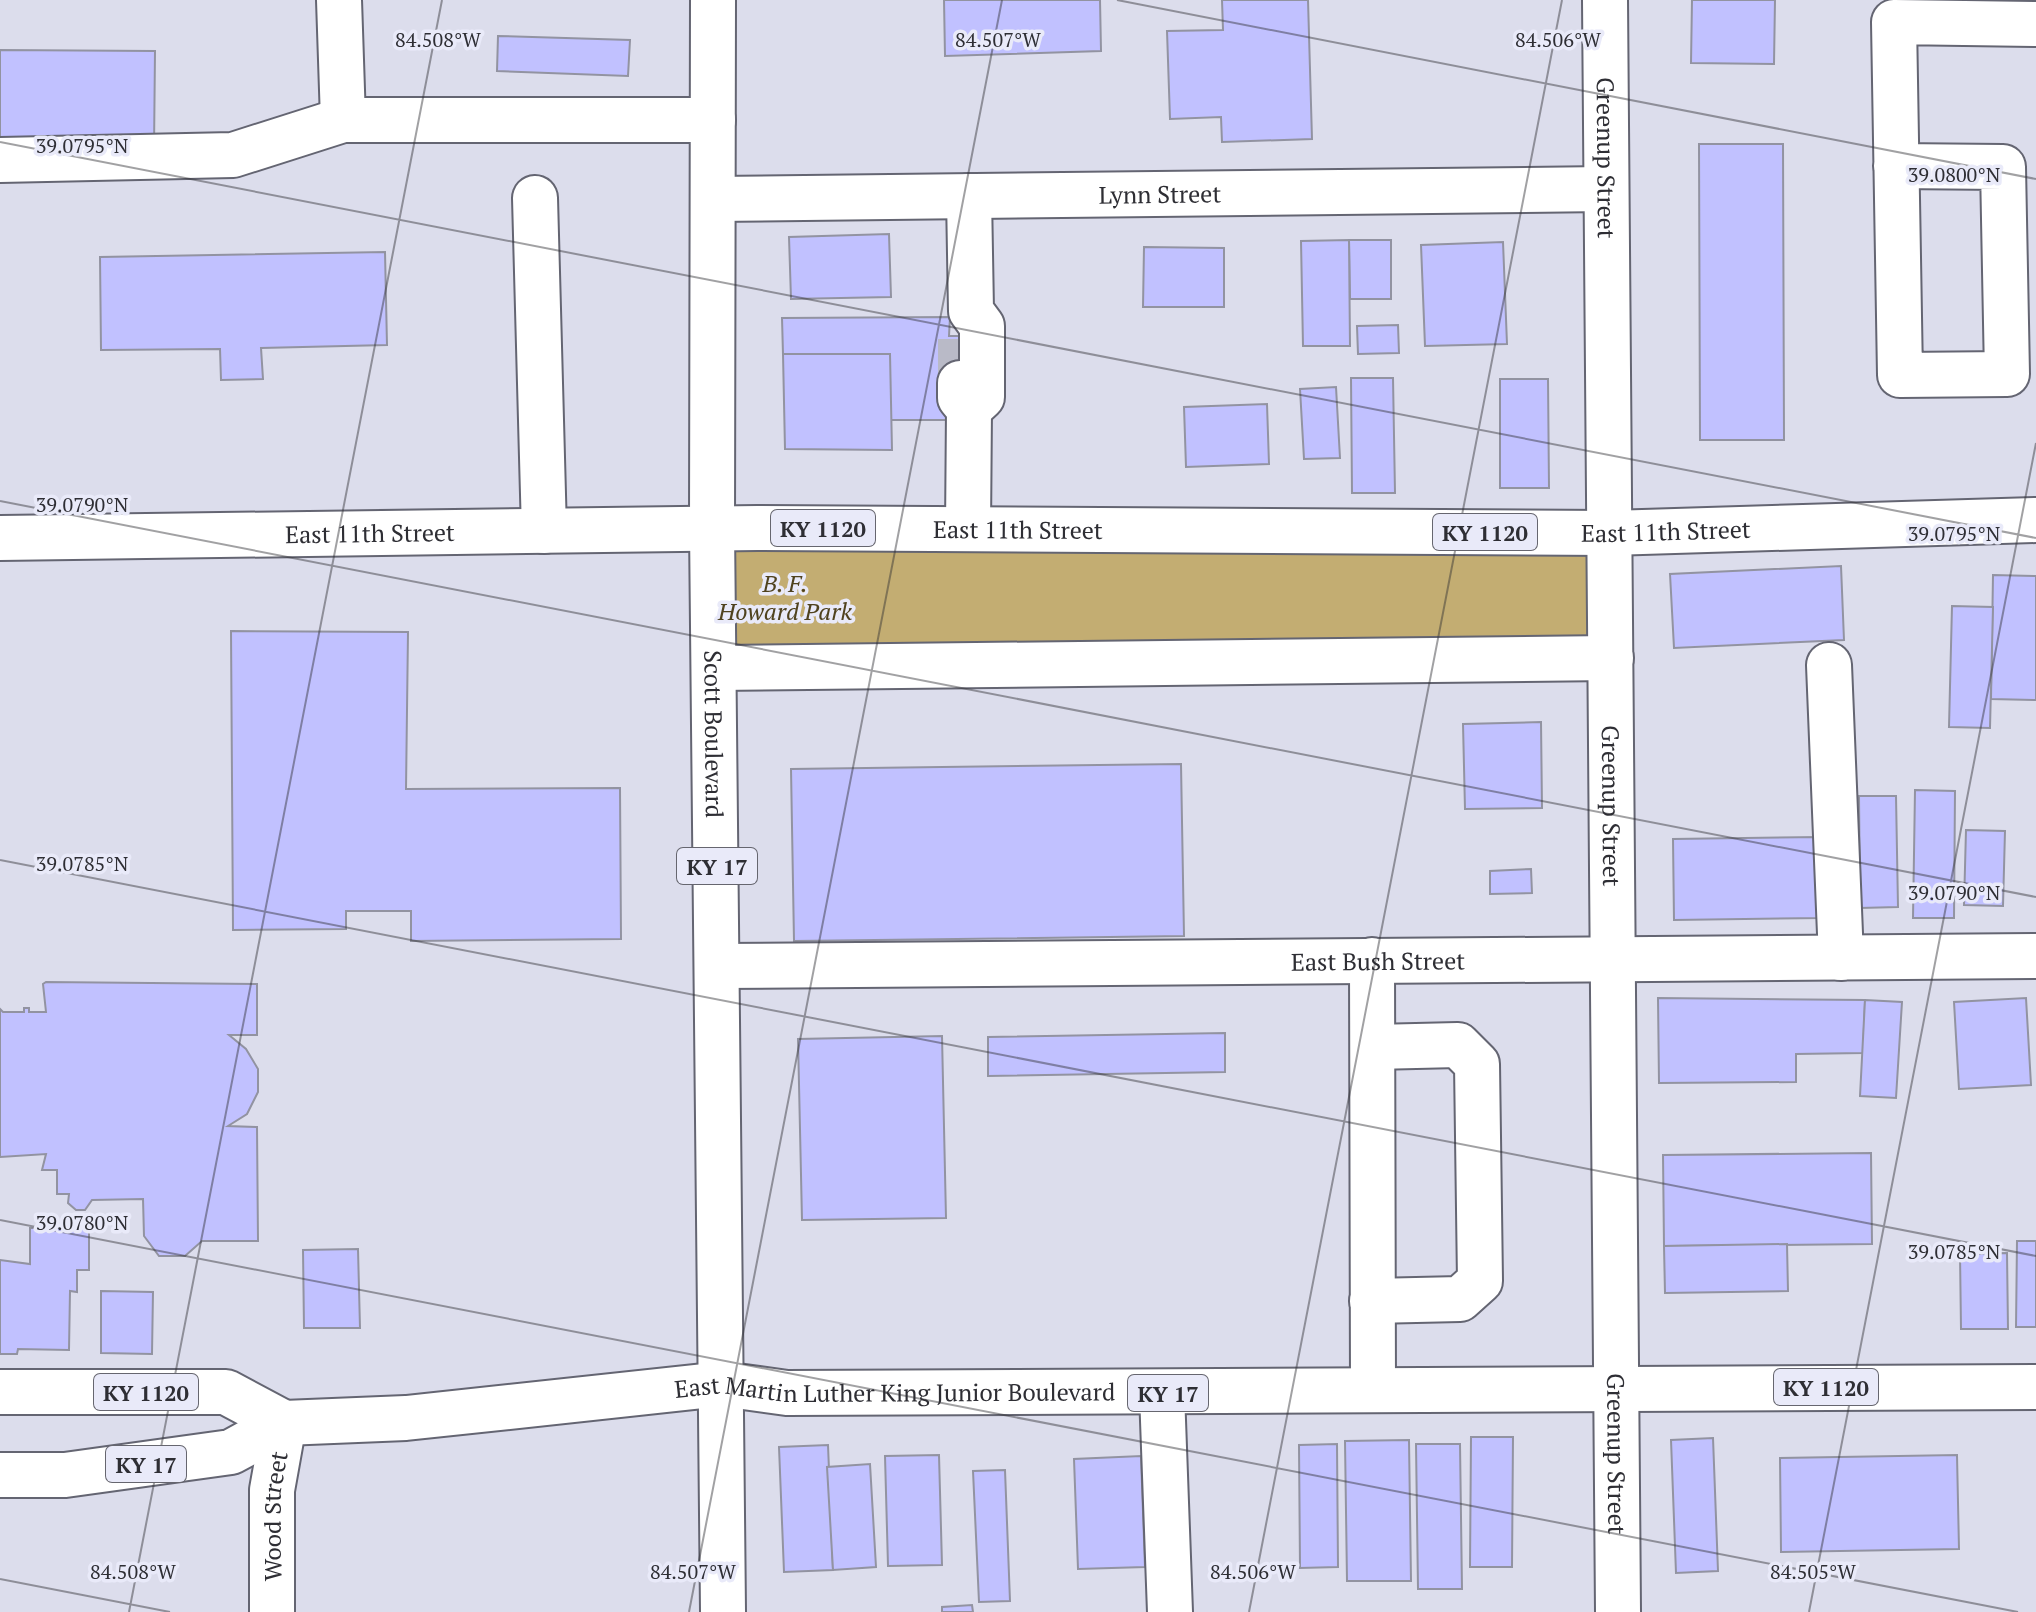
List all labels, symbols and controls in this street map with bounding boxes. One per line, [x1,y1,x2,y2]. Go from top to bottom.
text: 84.508°W [395,26,481,53]
text: 84.507°W [955,26,1041,53]
text: 84.506°W [1515,26,1601,53]
street label: Greenup Street [1590,77,1623,239]
text: 39.0795°N [36,132,129,159]
text: 39.0800°N [1908,161,2001,188]
street label: Lynn Street [1098,177,1222,211]
text: 39.0790°N [36,491,129,518]
road number: KY 1120 [771,510,875,546]
street label: East 11th Street [933,513,1103,546]
street label: East 11th Street [1581,513,1751,549]
road number: KY 1120 [1433,514,1537,550]
street label: East 11th Street [285,516,455,550]
text: 39.0795°N [1908,520,2001,547]
park label: B. F. Howard Park [717,567,852,627]
street label: Scott Boulevard [697,650,731,818]
street label: Greenup Street [1595,725,1628,887]
road number: KY 17 [677,848,757,884]
text: 39.0785°N [36,850,129,877]
text: 39.0790°N [1908,879,2001,906]
street label: East Bush Street [1291,944,1465,978]
text: 39.0780°N [36,1209,129,1236]
text: 39.0785°N [1908,1238,2001,1265]
street label: East Martin Luther King Junior Boulevard [673,1368,1115,1409]
road number: KY 1120 [1774,1369,1878,1405]
street label: Greenup Street [1600,1373,1633,1535]
road number: KY 1120 [94,1374,198,1410]
road number: KY 17 [1128,1375,1208,1411]
road number: KY 17 [106,1446,186,1482]
street label: Wood Street [256,1448,295,1581]
text: 84.508°W [90,1558,176,1585]
text: 84.507°W [650,1558,736,1585]
text: 84.506°W [1210,1558,1296,1585]
text: 84.505°W [1770,1558,1856,1585]

